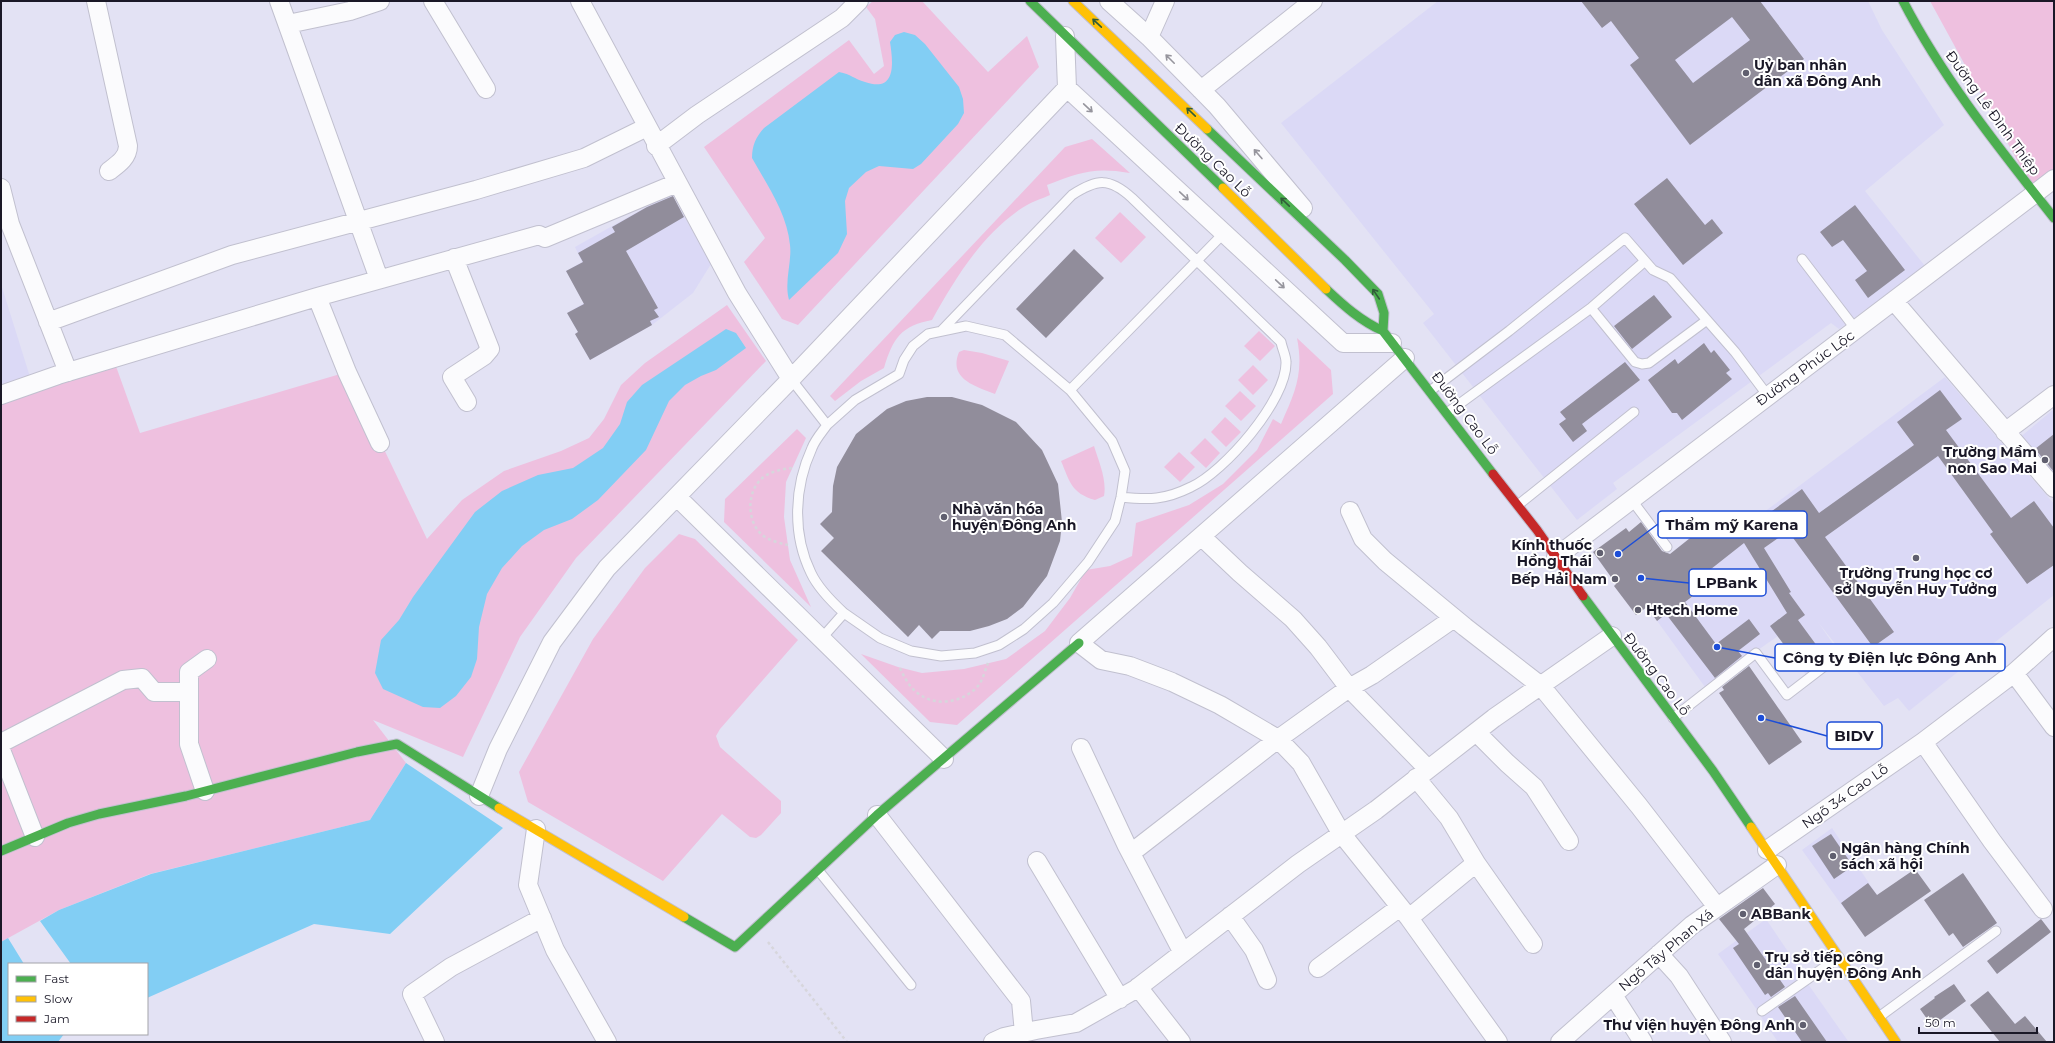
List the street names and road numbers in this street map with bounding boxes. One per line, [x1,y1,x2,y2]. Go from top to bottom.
street label: Đường Lê Đình Thiệp [1942,47,2044,179]
street label: Đường Cao Lỗ [1171,119,1255,201]
street label: Đường Phúc Lộc [1752,326,1858,410]
street label: Đường Cao Lỗ [1428,368,1502,458]
street label: Đường Cao Lỗ [1620,629,1694,719]
street label: Ngõ 34 Cao Lỗ [1798,759,1892,833]
street label: Ngõ Tây Phan Xá [1615,905,1717,995]

